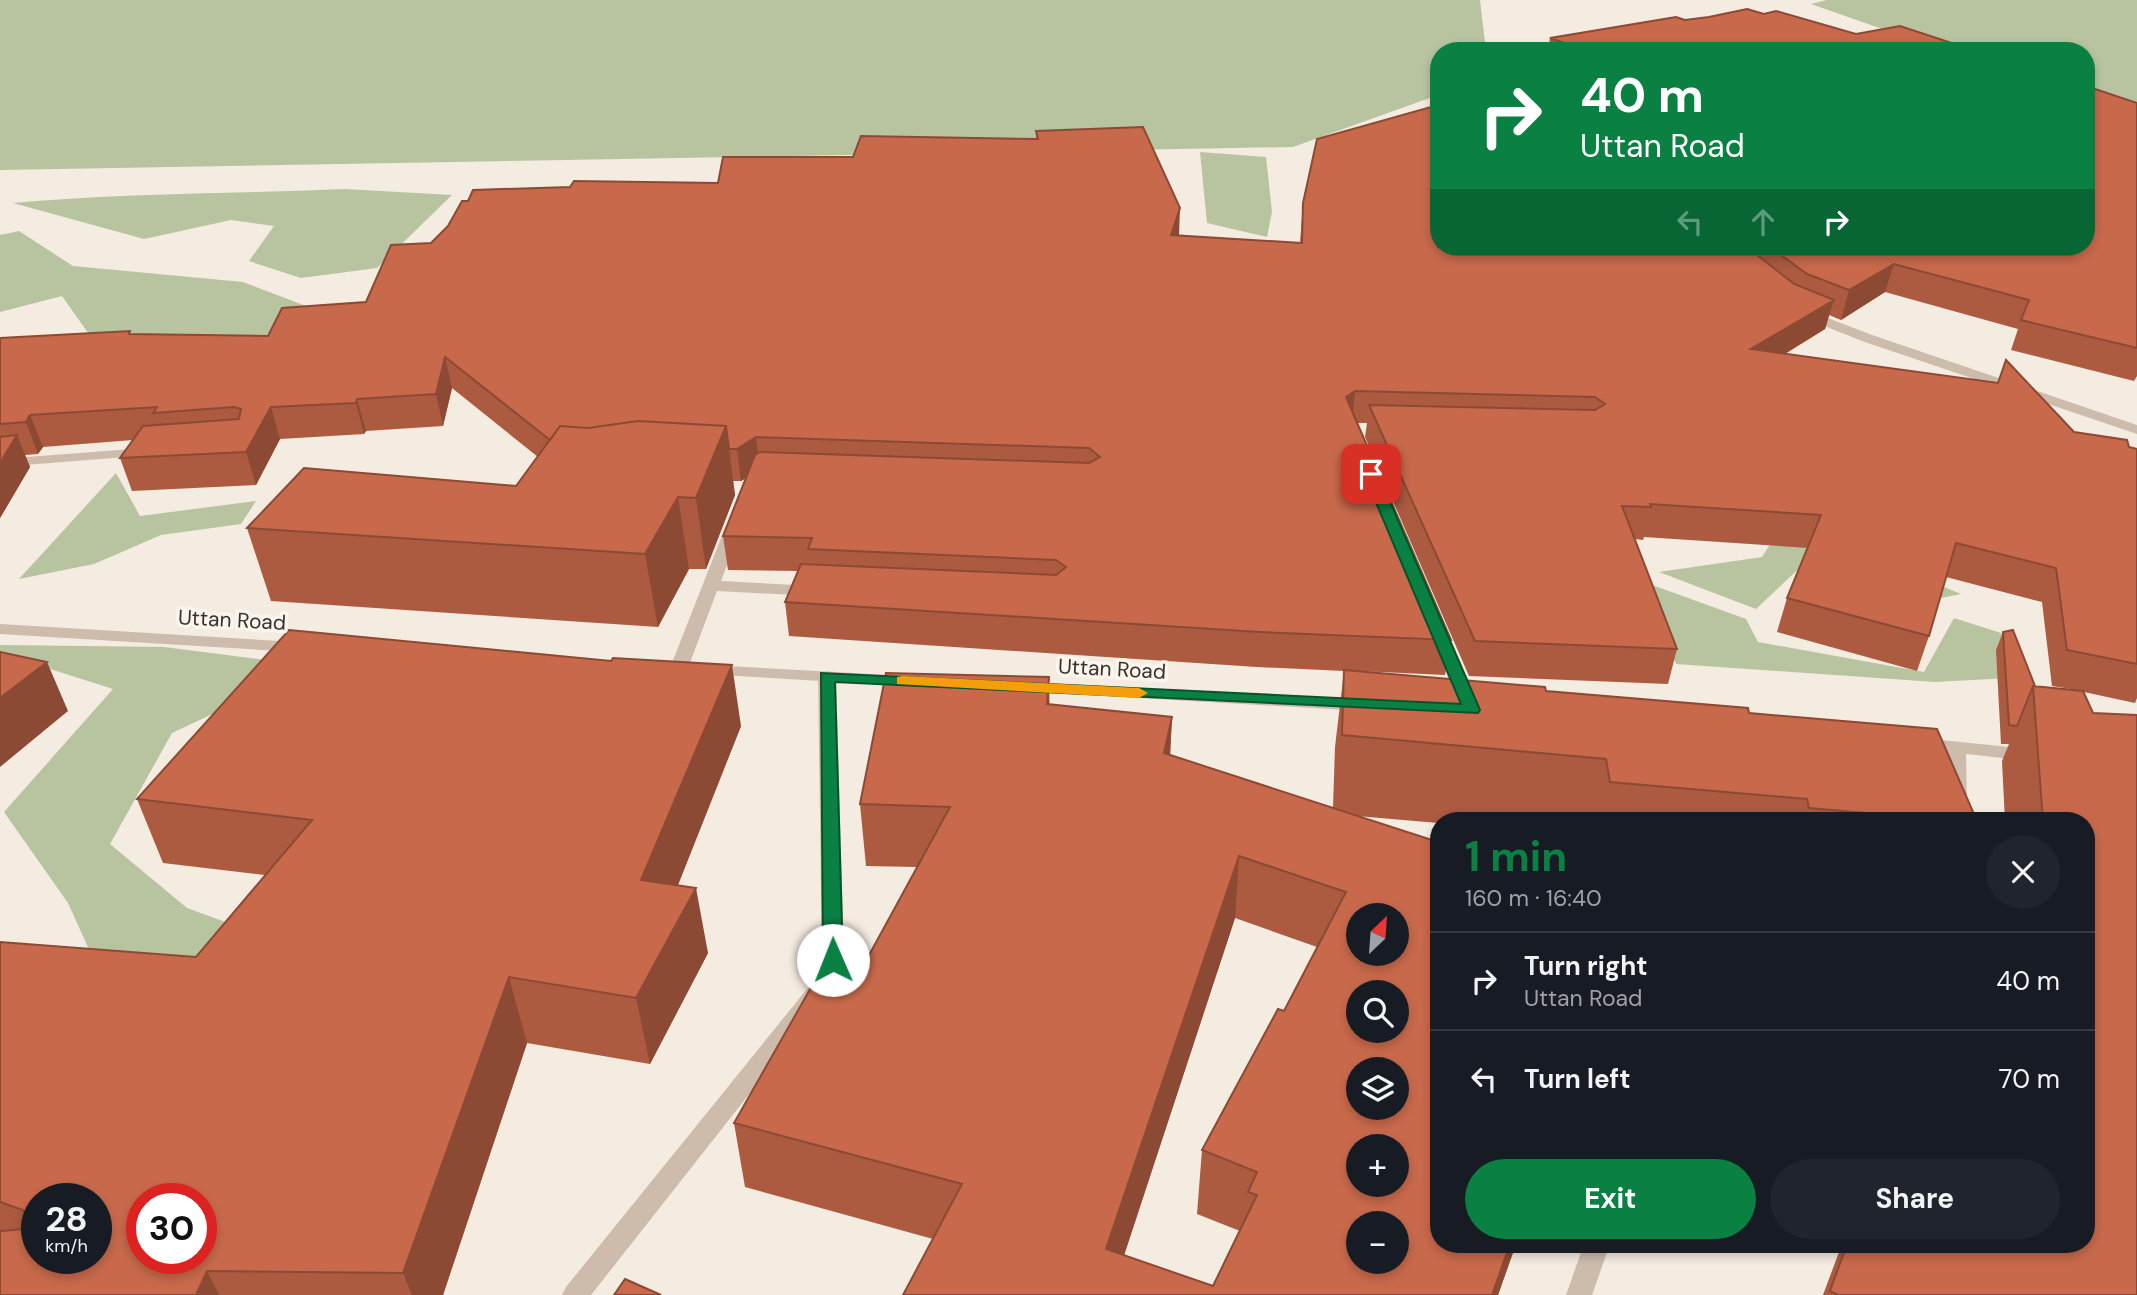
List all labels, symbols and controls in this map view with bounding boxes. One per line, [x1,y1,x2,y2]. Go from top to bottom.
text: 40 m [1580,63,1704,127]
icon: right [1465,70,1556,161]
text: Uttan Road [1580,125,1745,167]
icon: left [1671,203,1709,241]
icon: ahead [1744,203,1782,241]
icon: right [1817,203,1855,241]
pin [1341,444,1401,504]
icon: arrive [1352,455,1390,493]
street label: Uttan Road [177,603,287,637]
street label: Uttan Road [1057,652,1167,686]
text: 1 min [1465,829,1567,884]
button: close [1986,835,2060,909]
text: 160 m · 16:40 [1465,883,1602,913]
north arrow [1346,903,1409,966]
map controls [1346,903,1409,1274]
position arrow [796,923,870,997]
text: Turn right [1524,949,1648,983]
icon: right [1465,962,1503,1000]
text: 40 m [1996,964,2060,998]
button: search [1346,980,1409,1043]
text: Uttan Road [1524,983,1642,1013]
button: layers [1346,1057,1409,1120]
icon: left [1465,1060,1503,1098]
text: Turn left [1524,1062,1631,1096]
text: 70 m [1999,1062,2060,1096]
button: + [1346,1134,1409,1197]
button: Exit [1465,1159,1756,1239]
button: Share [1770,1159,2060,1239]
speed limit sign: 30 [126,1183,217,1274]
text: 28 [45,1196,88,1242]
button: − [1346,1211,1409,1274]
text: km/h [45,1234,88,1258]

